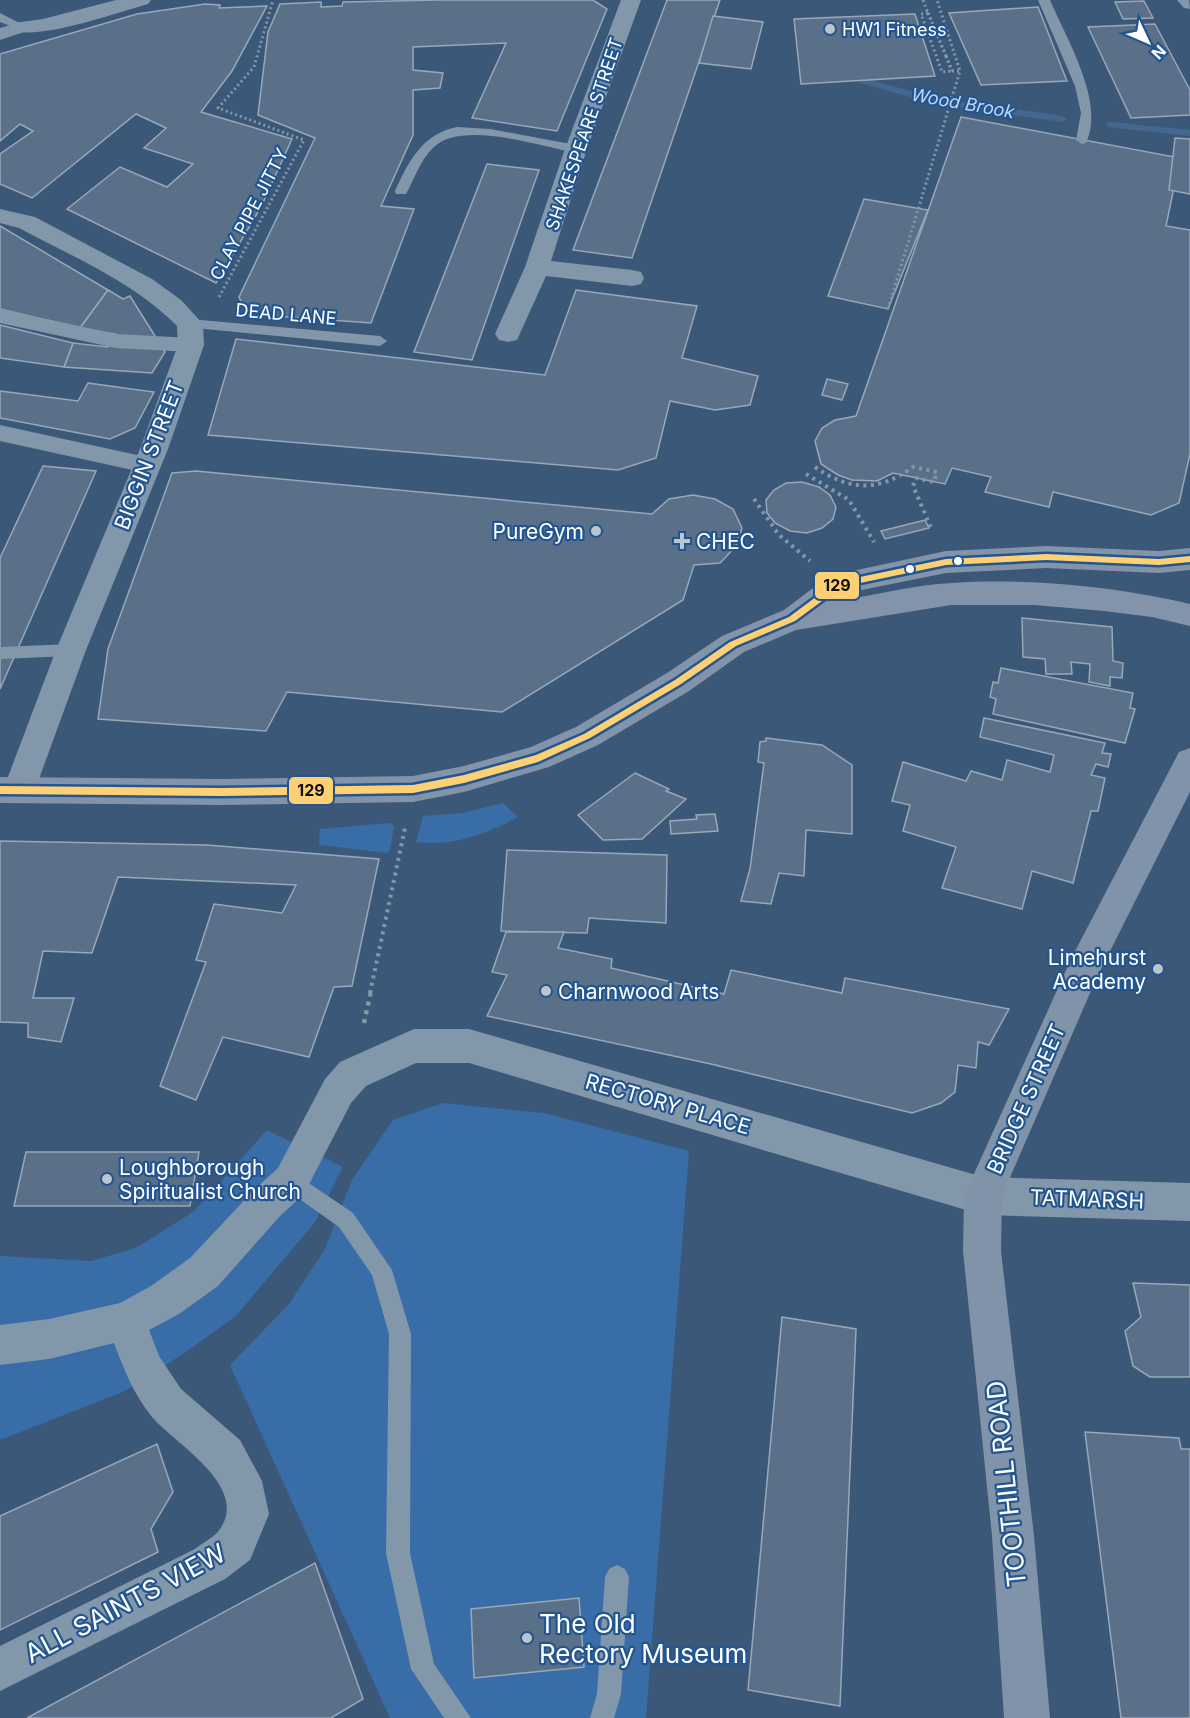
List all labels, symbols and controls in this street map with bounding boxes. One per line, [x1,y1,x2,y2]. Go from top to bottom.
north arrow [1118,12,1178,72]
place label: HW1 Fitness [842,19,947,40]
marker: HW1 Fitness [823,22,837,36]
street label: SHAKESPEARE STREET [541,35,627,233]
text: N [1147,41,1170,64]
water label: Wood Brook [910,84,1017,123]
street label: CLAY PIPE JITTY [205,144,293,284]
street label: DEAD LANE [235,299,337,329]
street label: BIGGIN STREET [109,377,189,533]
place label: PureGym [493,519,584,544]
marker: PureGym [589,524,603,538]
place label: CHEC [696,529,755,554]
marker: CHEC [673,532,691,550]
unlabelled marker [952,555,964,567]
unlabelled marker [904,563,916,575]
line badge: 129 [814,571,860,600]
text: 129 [823,575,851,595]
line badge: 129 [288,776,334,805]
text: 129 [297,780,325,800]
place label: Limehurst Academy [1048,945,1146,994]
marker: Limehurst Academy [1151,962,1165,976]
place label: Charnwood Arts [558,979,719,1004]
marker: Charnwood Arts [539,984,553,998]
street label: BRIDGE STREET [982,1020,1070,1178]
street label: RECTORY PLACE [583,1068,753,1140]
place label: Loughborough Spiritualist Church [119,1155,301,1204]
marker: Loughborough Spiritualist Church [100,1172,114,1186]
street label: TATMARSH [1030,1185,1144,1213]
street label: TOOTHILL ROAD [980,1379,1032,1589]
street label: ALL SAINTS VIEW [19,1537,231,1669]
place label: The Old Rectory Museum [539,1608,747,1669]
marker: The Old Rectory Museum [520,1631,534,1645]

